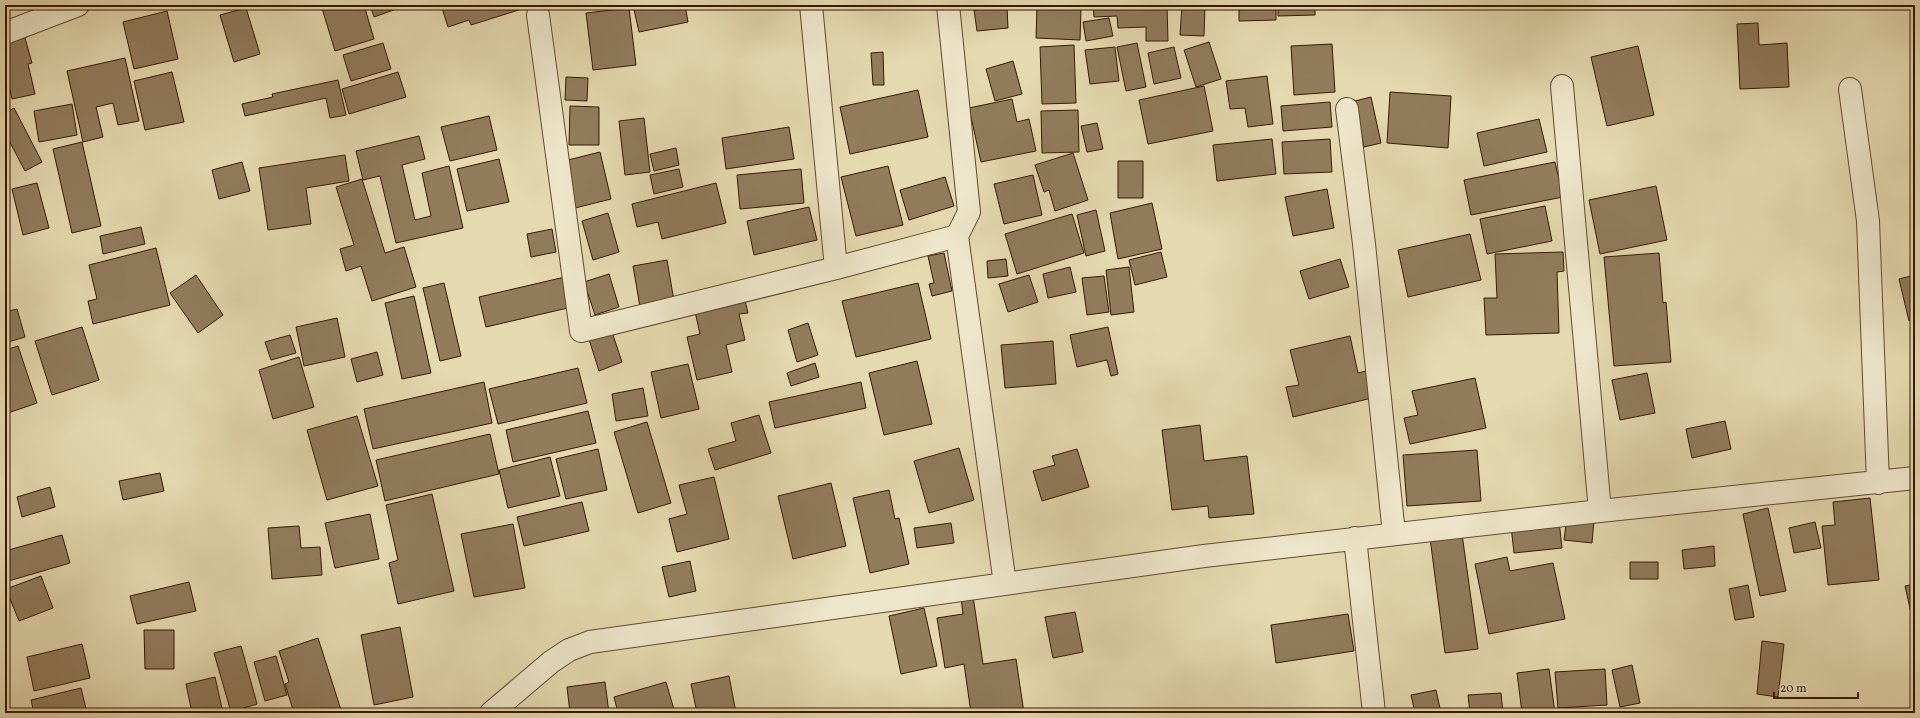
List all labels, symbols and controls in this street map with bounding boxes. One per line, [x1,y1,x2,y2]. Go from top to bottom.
scale bar [1774,674,1858,700]
text: 20 m [1780,681,1807,697]

